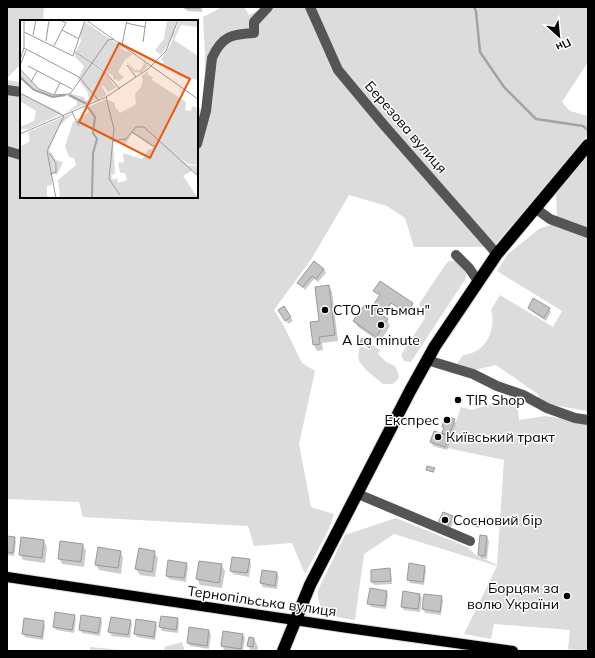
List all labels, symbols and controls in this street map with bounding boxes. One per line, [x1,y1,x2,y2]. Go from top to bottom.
north arrow [539,16,579,56]
inset map [20,20,198,198]
text: Пн [553,35,574,55]
street label: Березова вулиця [361,77,451,177]
place label: СТО "Гетьман" [333,301,430,319]
marker: СТО "Гетьман" [320,305,330,315]
marker: A La minute [376,320,386,330]
place label: A La minute [342,331,420,349]
place label: TIR Shop [466,391,525,409]
marker: TIR Shop [453,395,463,405]
place label: Експрес [384,411,439,429]
marker: Експрес [442,415,452,425]
place label: Київський тракт [446,428,555,446]
marker: Київський тракт [433,432,443,442]
place label: Сосновий бір [453,511,542,529]
marker: Сосновий бір [440,515,450,525]
place label: Борцям за волю України [467,579,559,613]
street label: Тернопільська вулиця [186,582,338,620]
marker: Борцям за волю України [562,591,572,601]

